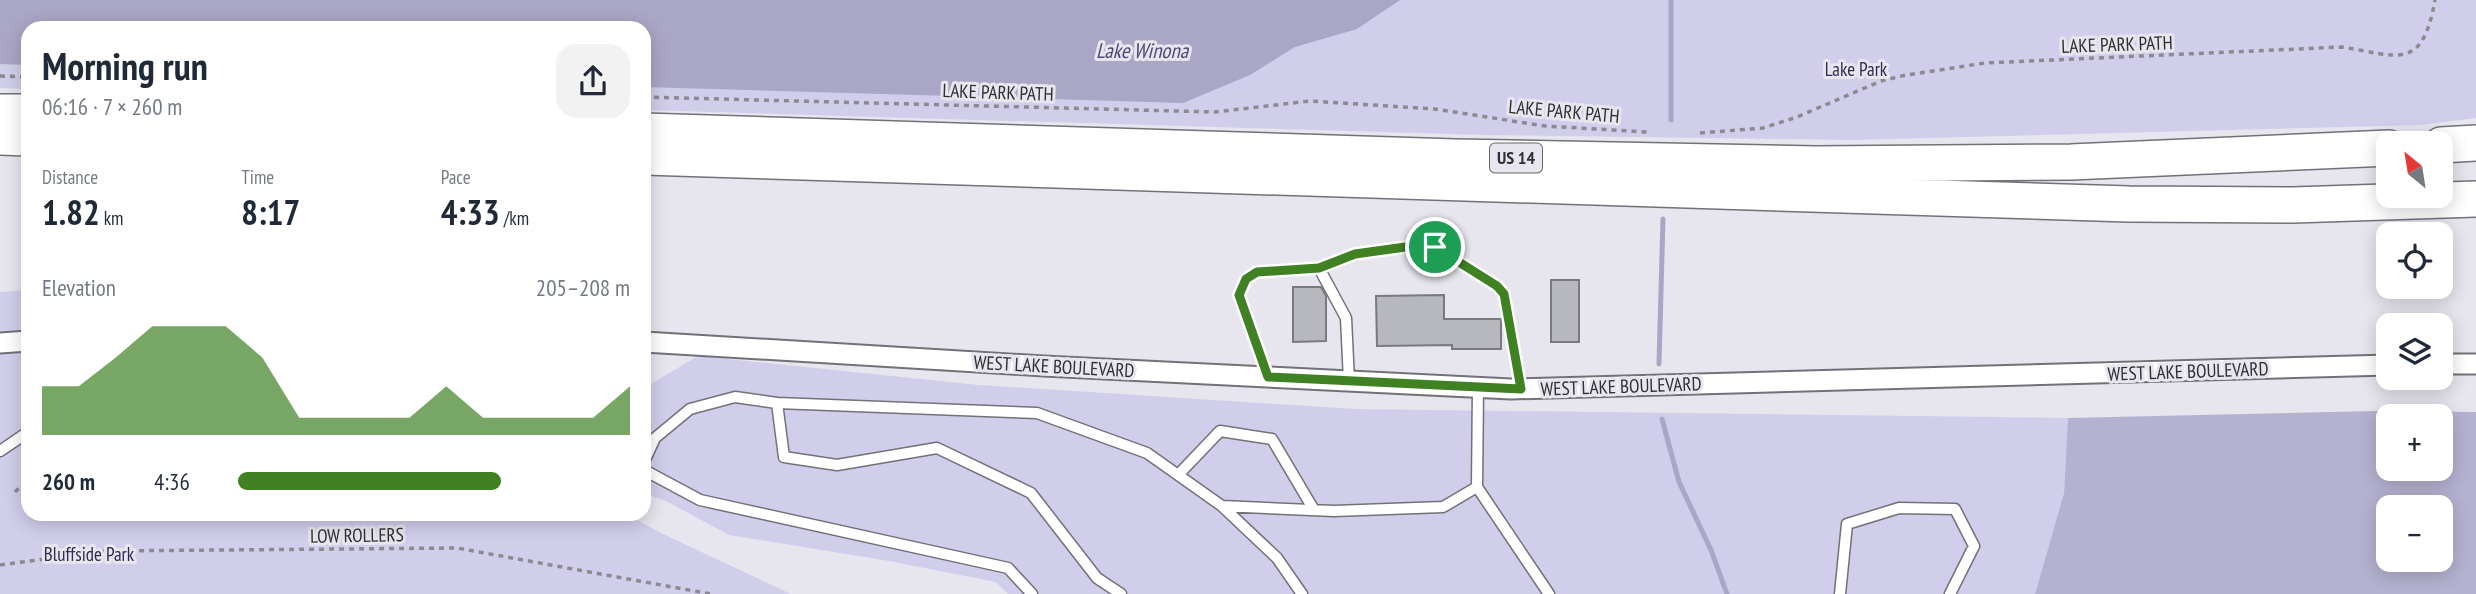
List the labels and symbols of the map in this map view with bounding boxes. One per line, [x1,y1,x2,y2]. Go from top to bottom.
street label: LAKE PARK PATH [2061,30,2173,58]
water label: Lake Winona [1096,37,1190,64]
park label: Lake Park [1825,57,1888,81]
street label: LAKE PARK PATH [942,78,1054,106]
street label: LAKE PARK PATH [1508,94,1620,128]
north arrow [2376,131,2454,208]
road number: US 14 [1490,144,1542,173]
pin [1405,217,1465,277]
street label: WEST LAKE BOULEVARD [973,350,1135,382]
street label: WEST LAKE BOULEVARD [2107,356,2269,386]
street label: WEST LAKE BOULEVARD [1540,371,1702,401]
street label: LOW ROLLERS [310,522,404,548]
park label: Bluffside Park [44,542,135,566]

